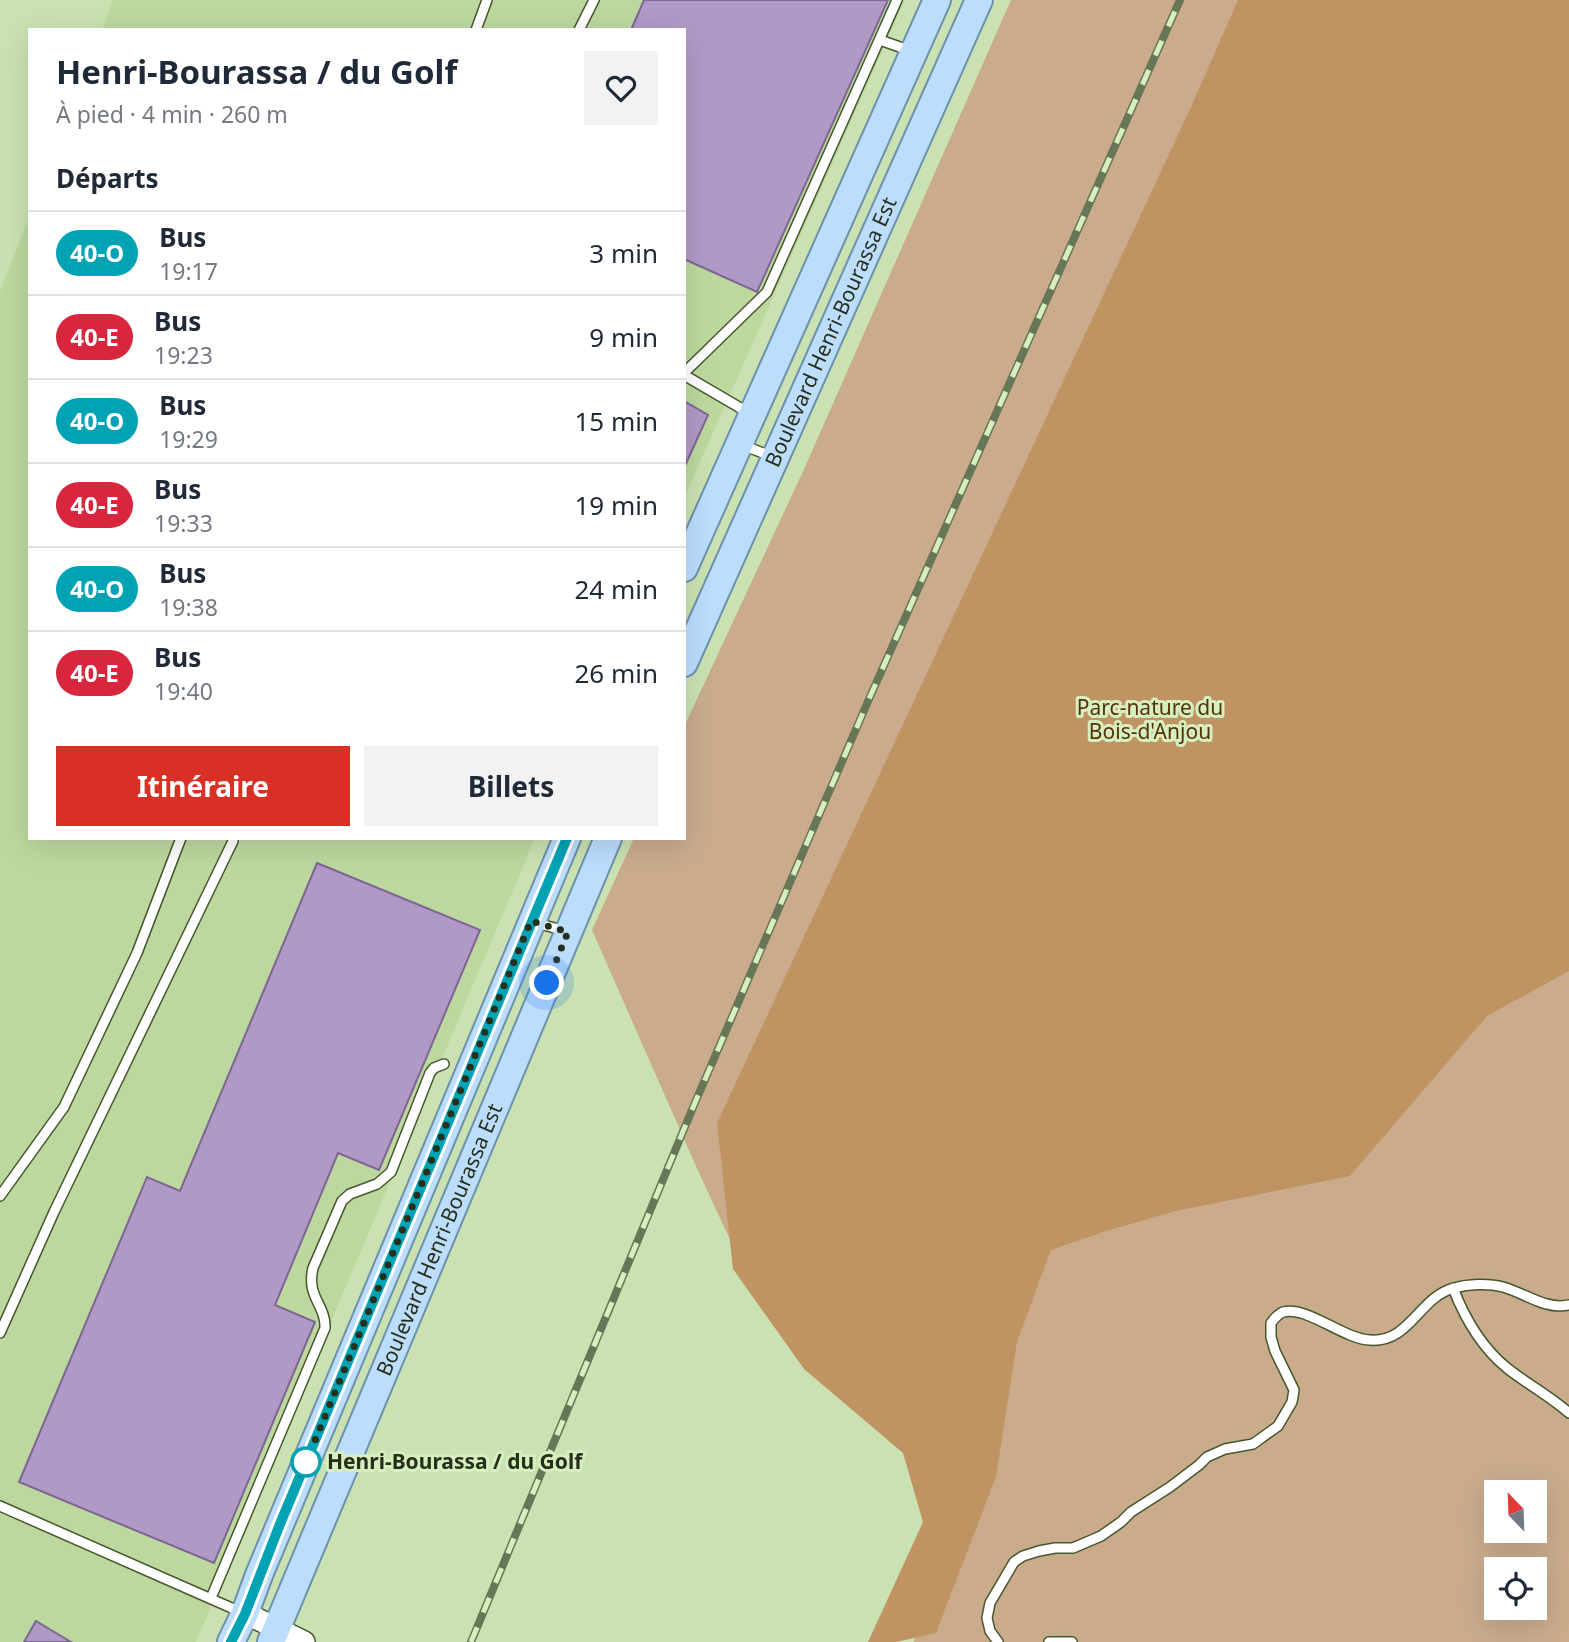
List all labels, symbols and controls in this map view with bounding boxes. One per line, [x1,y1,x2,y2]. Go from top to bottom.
text: Henri-Bourassa / du Golf [56,49,457,94]
button: heart [584,51,658,125]
text: À pied · 4 min · 260 m [56,98,288,130]
text: Départs [56,160,159,196]
street label: Boulevard Henri-Bourassa Est [758,192,903,471]
text: Bus [159,219,206,255]
text: 3 min [589,235,658,271]
text: 40-O [70,236,124,269]
text: 19:17 [159,255,218,287]
text: Bus [154,303,201,339]
text: 9 min [589,319,658,355]
text: 40-E [70,320,119,353]
text: 19:23 [154,339,213,371]
text: Bus [159,387,206,423]
text: 15 min [574,403,658,439]
text: 40-O [70,404,124,437]
text: 19:29 [159,423,218,455]
text: Bus [154,471,201,507]
text: 19 min [574,487,658,523]
text: 40-E [70,488,119,521]
text: 19:33 [154,507,213,539]
text: Bus [159,555,206,591]
text: 24 min [574,571,658,607]
text: 40-O [70,572,124,605]
text: 19:38 [159,591,218,623]
text: Bus [154,639,201,675]
text: 26 min [574,655,658,691]
text: 40-E [70,656,119,689]
text: 19:40 [154,675,213,707]
park label: Parc-nature du Bois-d'Anjou [1077,693,1223,745]
button: Itinéraire [56,746,350,826]
button: Billets [364,746,658,826]
your location [529,965,564,1000]
street label: Boulevard Henri-Bourassa Est [369,1099,508,1380]
marker: Henri-Bourassa / du Golf [291,1447,321,1477]
place label: Henri-Bourassa / du Golf [327,1447,584,1475]
north arrow [1484,1480,1547,1544]
map controls [1484,1480,1547,1620]
button: locate [1484,1557,1547,1620]

